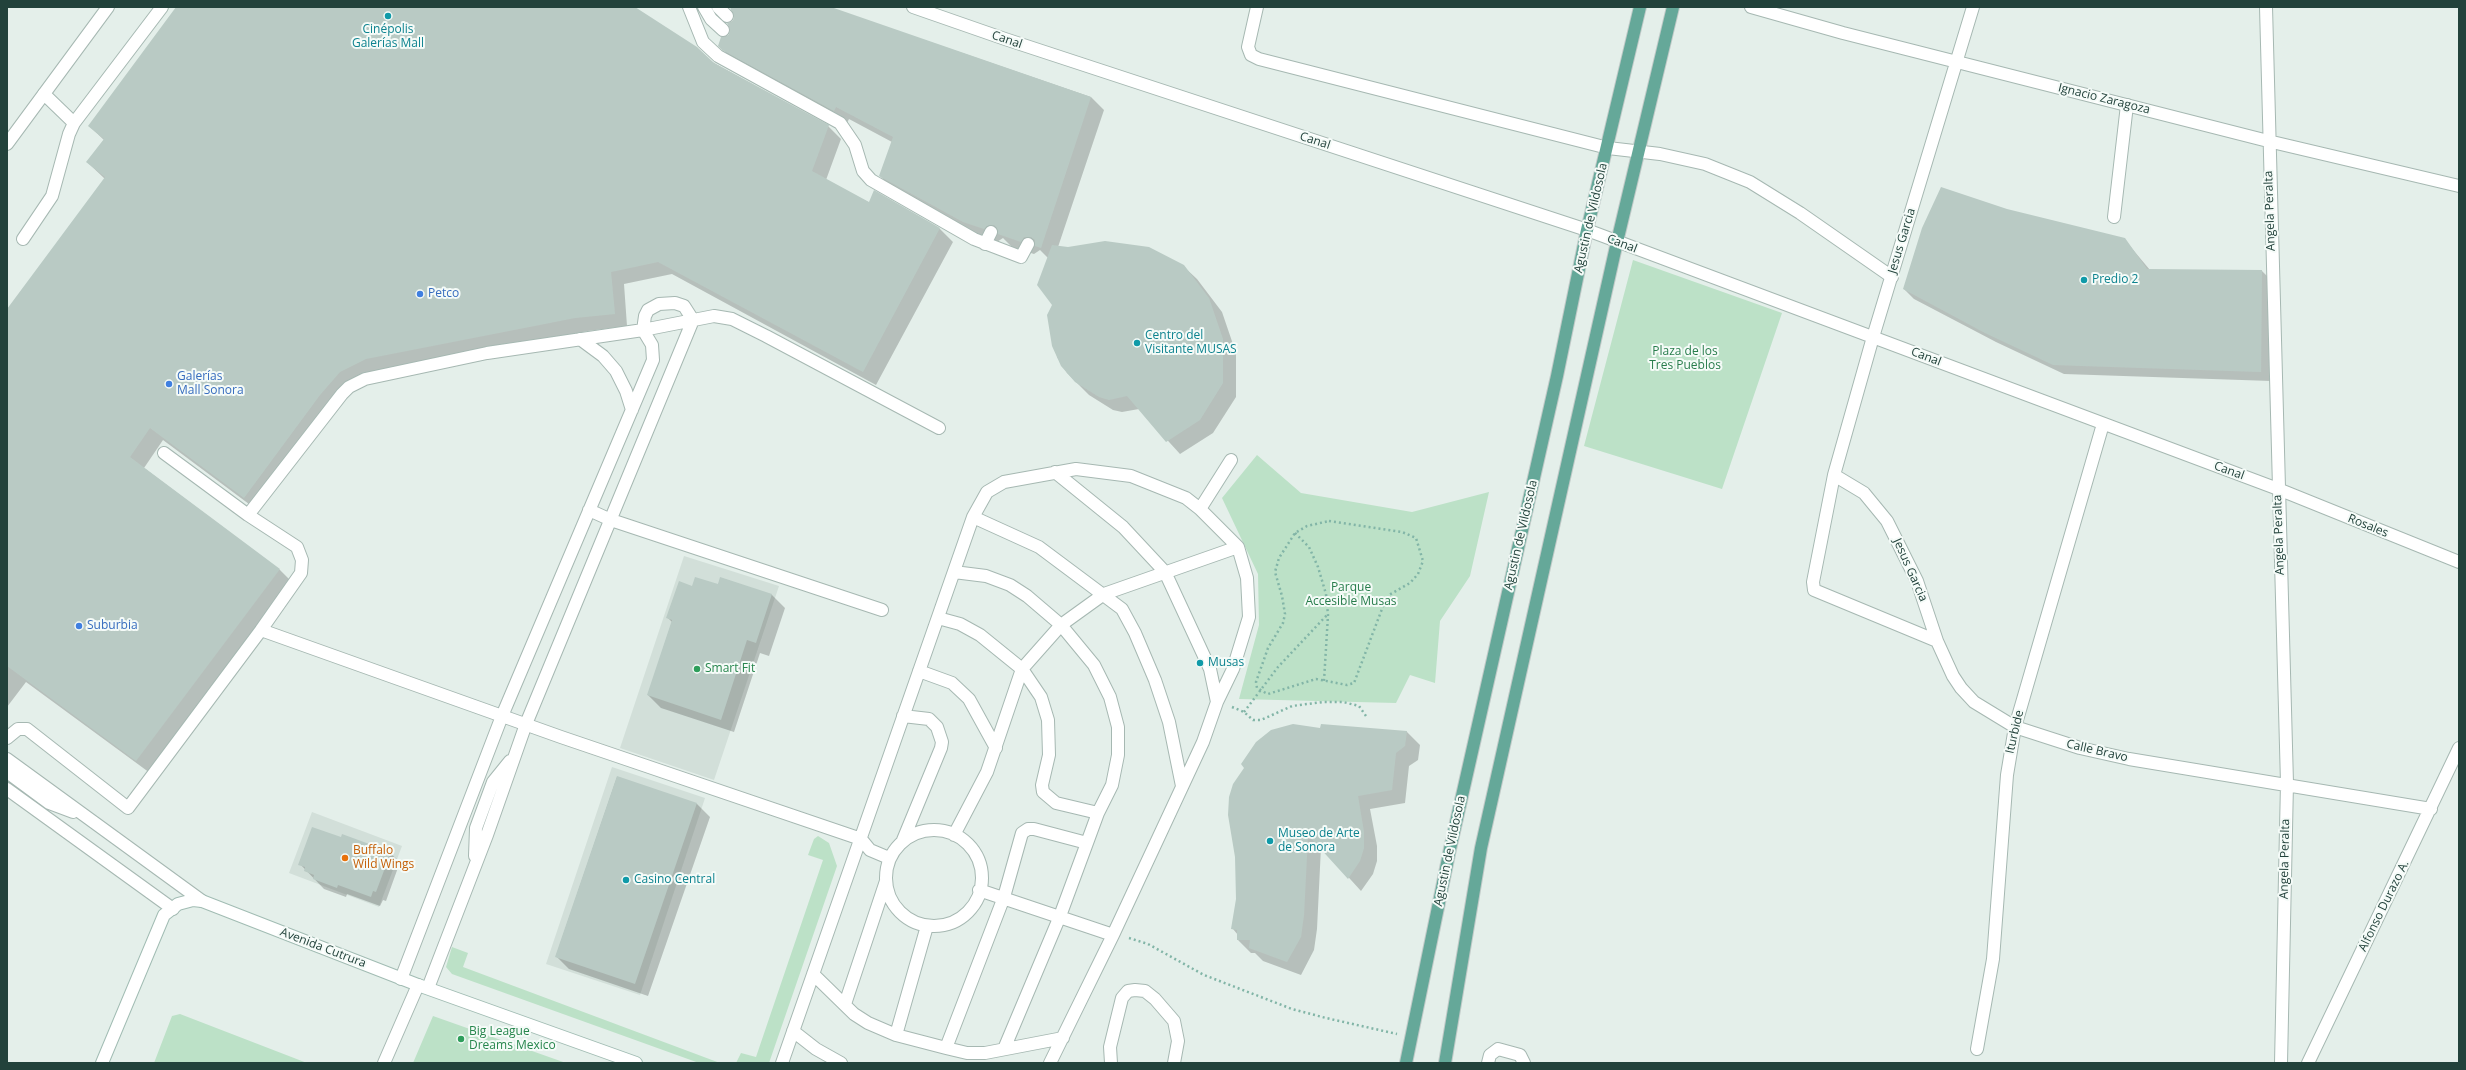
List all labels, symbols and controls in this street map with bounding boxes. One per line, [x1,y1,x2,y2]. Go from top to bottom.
marker: Cinépolis Galerías Mall [383,11,393,21]
place label: Cinépolis Galerías Mall [352,23,424,51]
street label: Canal [990,28,1024,52]
street label: Ignacio Zaragoza [2057,81,2151,117]
street label: Canal [1298,129,1332,153]
street label: Agustin de Vildosola [1571,162,1611,274]
street label: Angela Peralta [2261,171,2279,251]
street label: Jesus Garcia [1885,207,1919,275]
street label: Canal [1605,232,1639,256]
place label: Predio 2 [2092,273,2138,287]
marker: Predio 2 [2079,275,2089,285]
place label: Petco [428,287,459,301]
marker: Petco [415,289,425,299]
place label: Centro del Visitante MUSAS [1145,329,1237,357]
marker: Centro del Visitante MUSAS [1132,338,1142,348]
park label: Plaza de los Tres Pueblos [1649,345,1721,373]
street label: Canal [1909,345,1943,369]
place label: Galerías Mall Sonora [177,370,244,398]
marker: Galerías Mall Sonora [164,379,174,389]
street label: Canal [2212,459,2246,483]
street label: Agustin de Vildosola [1501,479,1541,591]
street label: Angela Peralta [2270,495,2288,575]
street label: Rosales [2346,511,2390,541]
street label: Jesus Garcia [1890,536,1930,604]
park label: Parque Accesible Musas [1305,581,1397,609]
place label: Suburbia [87,619,138,633]
marker: Suburbia [74,621,84,631]
place label: Musas [1208,656,1244,670]
marker: Musas [1195,658,1205,668]
place label: Smart Fit [705,662,755,676]
marker: Smart Fit [692,664,702,674]
street label: Iturbide [2003,709,2027,755]
street label: Calle Bravo [2065,737,2129,765]
street label: Agustin de Vildosola [1431,794,1469,908]
street label: Angela Peralta [2277,819,2293,899]
place label: Museo de Arte de Sonora [1278,827,1360,855]
marker: Museo de Arte de Sonora [1265,836,1275,846]
place label: Buffalo Wild Wings [353,844,414,872]
marker: Buffalo Wild Wings [340,853,350,863]
street label: Alfonso Durazo A. [2356,858,2412,954]
place label: Casino Central [634,873,715,887]
marker: Casino Central [621,875,631,885]
street label: Avenida Cutrura [278,925,368,971]
place label: Big League Dreams Mexico [469,1025,556,1053]
marker: Big League Dreams Mexico [456,1034,466,1044]

